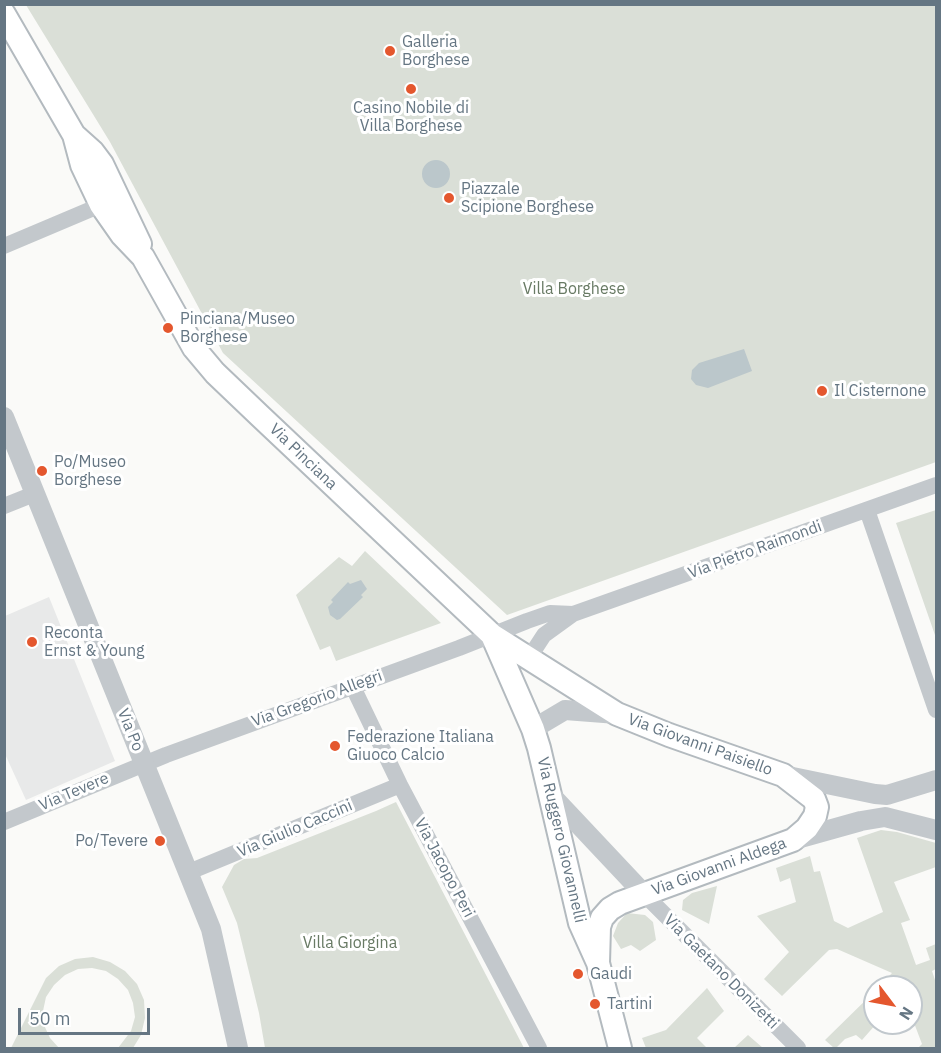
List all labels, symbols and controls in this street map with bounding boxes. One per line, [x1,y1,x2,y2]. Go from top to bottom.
place label: Galleria Borghese [402,32,470,70]
marker: Galleria Borghese [383,44,397,58]
marker: Casino Nobile di Villa Borghese [404,82,418,96]
place label: Casino Nobile di Villa Borghese [353,98,469,136]
place label: Piazzale Scipione Borghese [461,179,594,217]
marker: Piazzale Scipione Borghese [442,191,456,205]
park label: Villa Borghese [523,279,625,299]
place label: Pinciana/Museo Borghese [180,309,295,347]
marker: Pinciana/Museo Borghese [161,321,175,335]
place label: Il Cisternone [834,381,926,401]
marker: Il Cisternone [815,384,829,398]
street label: Via Pinciana [265,420,341,494]
place label: Po/Museo Borghese [54,452,126,490]
marker: Po/Museo Borghese [35,464,49,478]
street label: Via Pietro Raimondi [686,517,824,583]
place label: Reconta Ernst & Young [44,623,145,661]
marker: Reconta Ernst & Young [25,635,39,649]
street label: Via Gregorio Allegri [249,666,385,732]
street label: Via Po [113,706,147,754]
street label: Via Giovanni Paisiello [625,710,775,780]
place label: Federazione Italiana Giuoco Calcio [347,727,494,765]
marker: Federazione Italiana Giuoco Calcio [328,739,342,753]
street label: Via Ruggero Giovannelli [533,755,589,925]
street label: Via Tevere [36,769,112,815]
street label: Via Giulio Caccini [235,796,355,862]
street label: Via Jacopo Peri [410,815,478,921]
place label: Po/Tevere [75,831,148,851]
marker: Po/Tevere [153,834,167,848]
street label: Via Giovanni Aldega [649,834,789,900]
street label: Via Gaetano Donizetti [660,911,782,1033]
park label: Villa Giorgina [303,933,397,953]
place label: Gaudi [590,964,632,984]
marker: Gaudi [571,967,585,981]
north arrow [863,975,923,1035]
place label: Tartini [607,994,652,1014]
scale bar [21,996,153,1034]
marker: Tartini [588,997,602,1011]
text: N [895,1003,918,1024]
text: 50 m [29,1007,71,1030]

